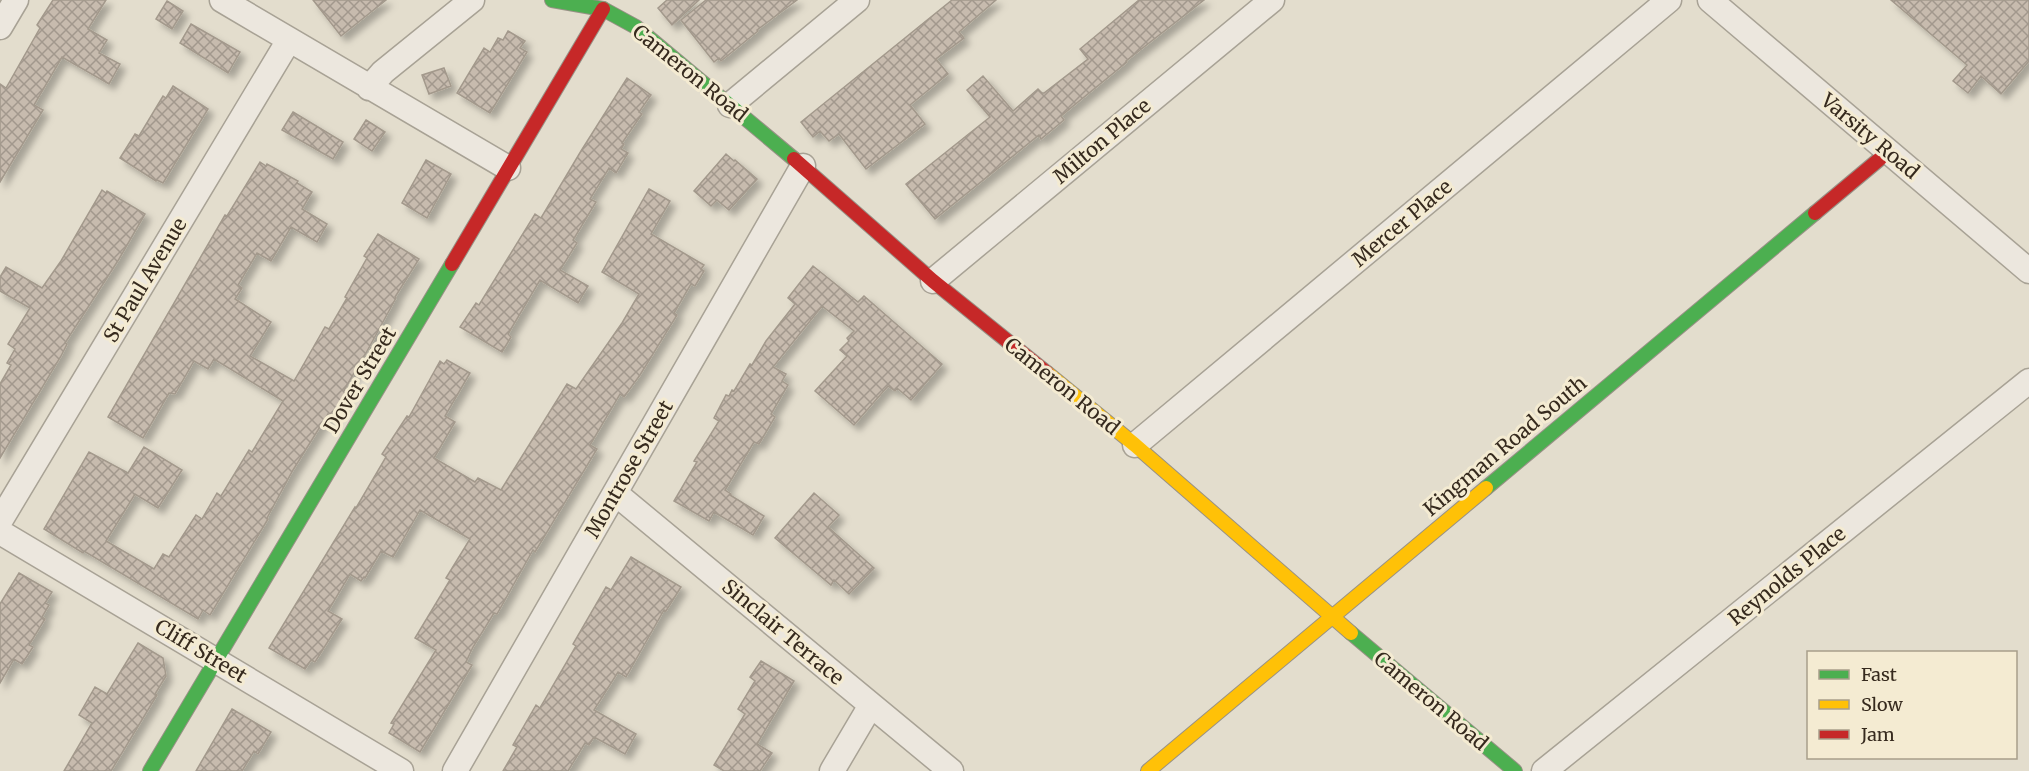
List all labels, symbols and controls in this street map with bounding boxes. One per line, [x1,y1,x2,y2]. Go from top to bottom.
street label: Cameron Road [628,19,753,127]
street label: Varsity Road [1815,87,1924,184]
street label: Milton Place [1048,93,1155,188]
street label: Mercer Place [1347,174,1457,272]
street label: St Paul Avenue [98,213,192,347]
street label: Dover Street [318,322,401,437]
street label: Cameron Road [1000,332,1125,440]
street label: Kingman Road South [1418,370,1591,521]
street label: Montrose Street [579,395,678,542]
street label: Reynolds Place [1723,521,1850,630]
street label: Sinclair Terrace [717,573,849,690]
street label: Cliff Street [151,613,252,688]
street label: Cameron Road [1369,646,1493,755]
legend [1807,651,2017,759]
text: Fast [1861,663,1897,686]
text: Slow [1861,693,1904,716]
text: Jam [1860,723,1895,746]

